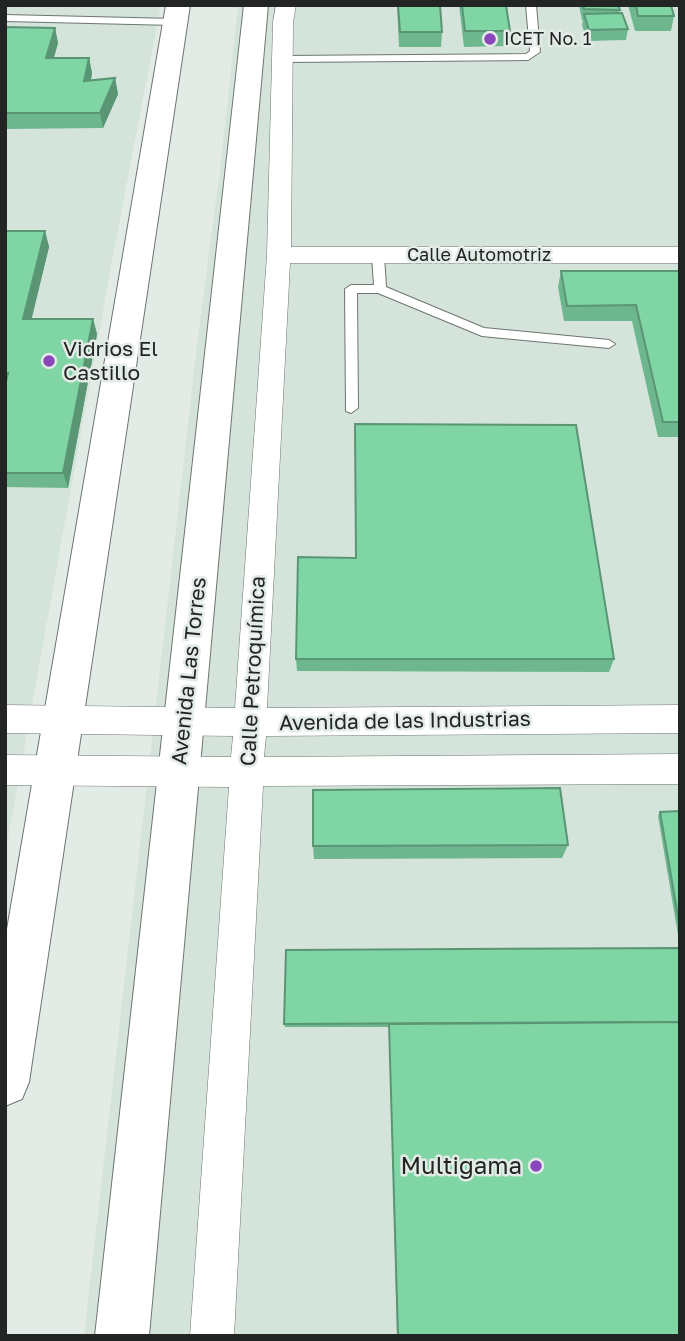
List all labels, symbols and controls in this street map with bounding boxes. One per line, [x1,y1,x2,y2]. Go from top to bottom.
place label: ICET No. 1 [504,27,592,49]
marker: ICET No. 1 [482,31,498,47]
street label: Calle Automotriz [407,243,551,265]
place label: Vidrios El Castillo [63,335,158,385]
marker: Vidrios El Castillo [41,353,57,369]
street label: Calle Petroquímica [234,575,270,767]
street label: Avenida Las Torres [165,576,211,766]
street label: Avenida de las Industrias [279,705,531,735]
place label: Multigama [400,1150,522,1179]
marker: Multigama [528,1158,544,1174]

